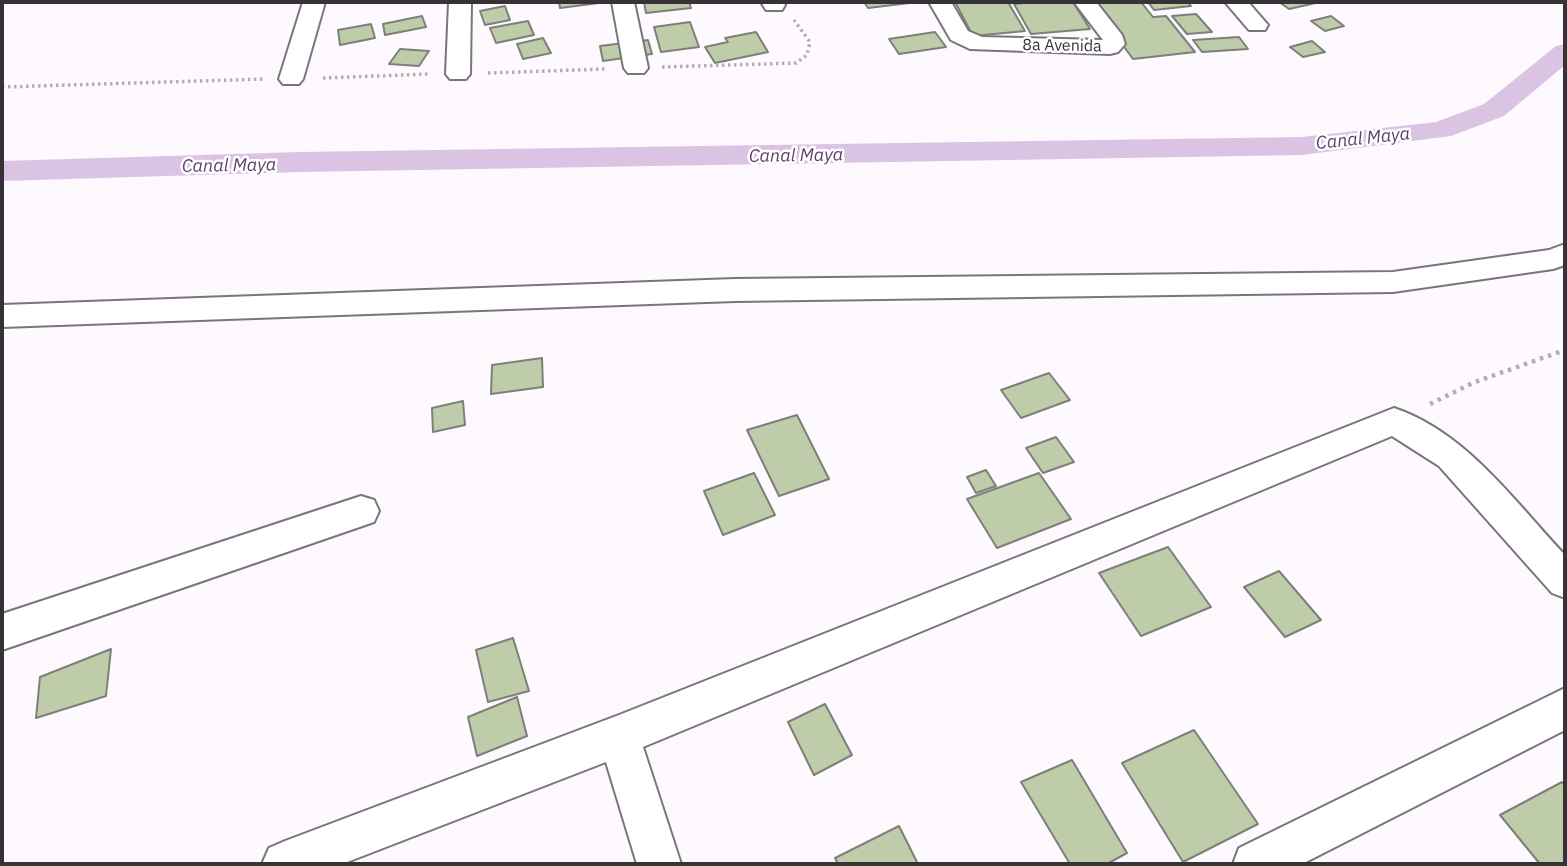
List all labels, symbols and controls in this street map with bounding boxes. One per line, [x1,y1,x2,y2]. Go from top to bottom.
street label: 8a Avenida [1022,36,1102,56]
water label: Canal Maya [1315,123,1411,155]
water label: Canal Maya [749,144,843,168]
water label: Canal Maya [182,154,276,178]

